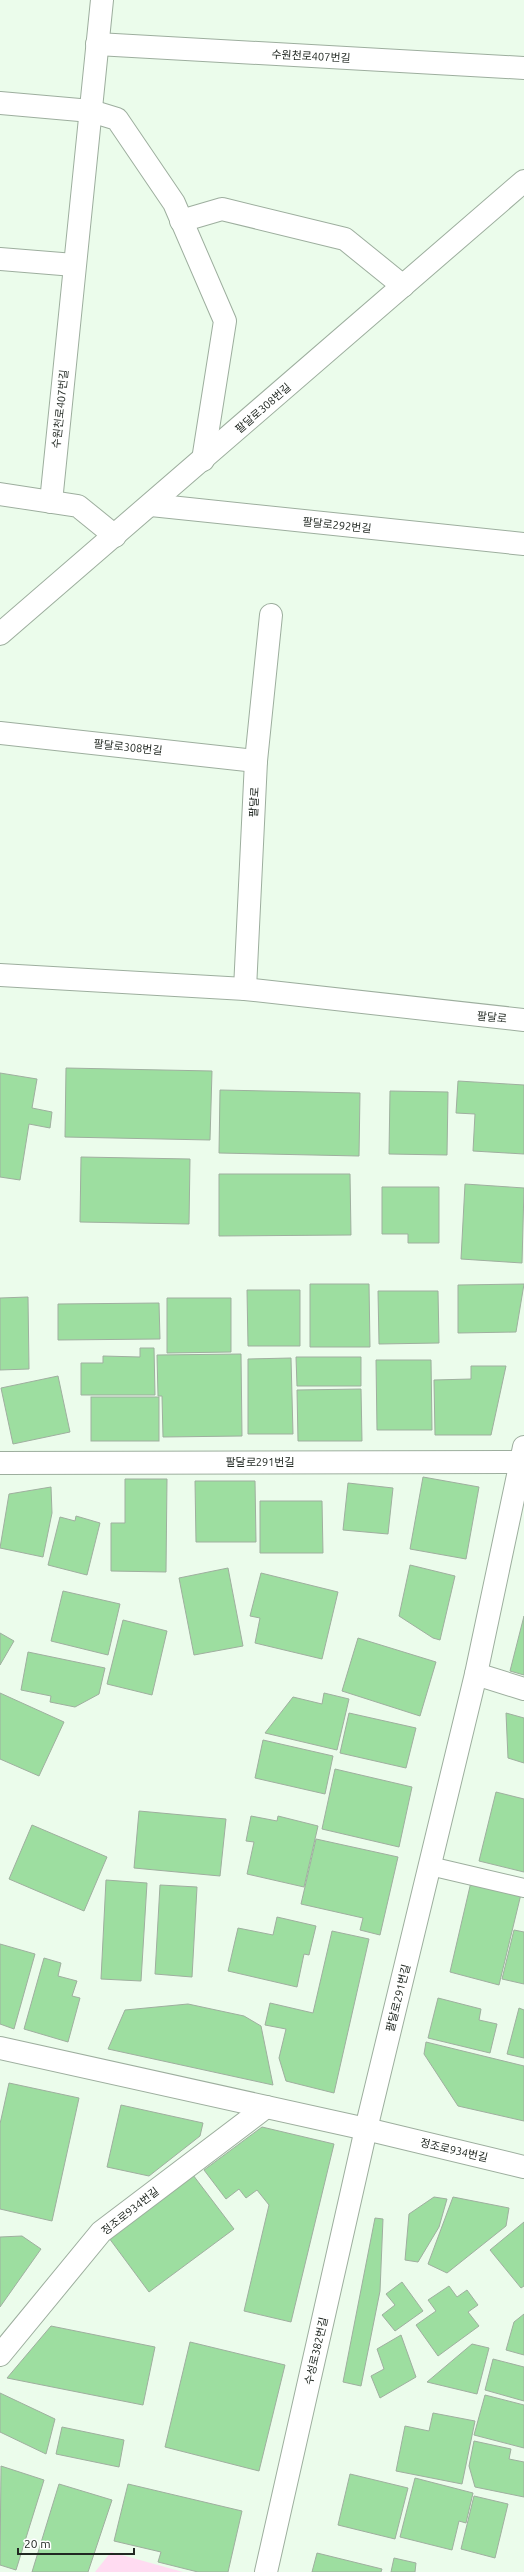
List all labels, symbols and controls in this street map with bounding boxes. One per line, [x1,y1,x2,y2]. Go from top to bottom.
street label: 수원천로407번길 [271,48,351,64]
street label: 수원천로407번길 [50,369,70,449]
street label: 팔달로308번길 [233,381,293,435]
street label: 팔달로292번길 [302,515,372,535]
street label: 팔달로308번길 [93,737,163,757]
street label: 팔달로 [247,787,261,817]
street label: 팔달로 [476,1009,508,1025]
street label: 팔달로291번길 [225,1456,295,1468]
street label: 팔달로291번길 [384,1963,412,2033]
street label: 정조로934번길 [419,2136,489,2164]
street label: 정조로934번길 [99,2185,161,2237]
street label: 수성로382번길 [302,2316,330,2386]
scale bar [18,2530,134,2556]
text: 20 m [24,2537,51,2550]

